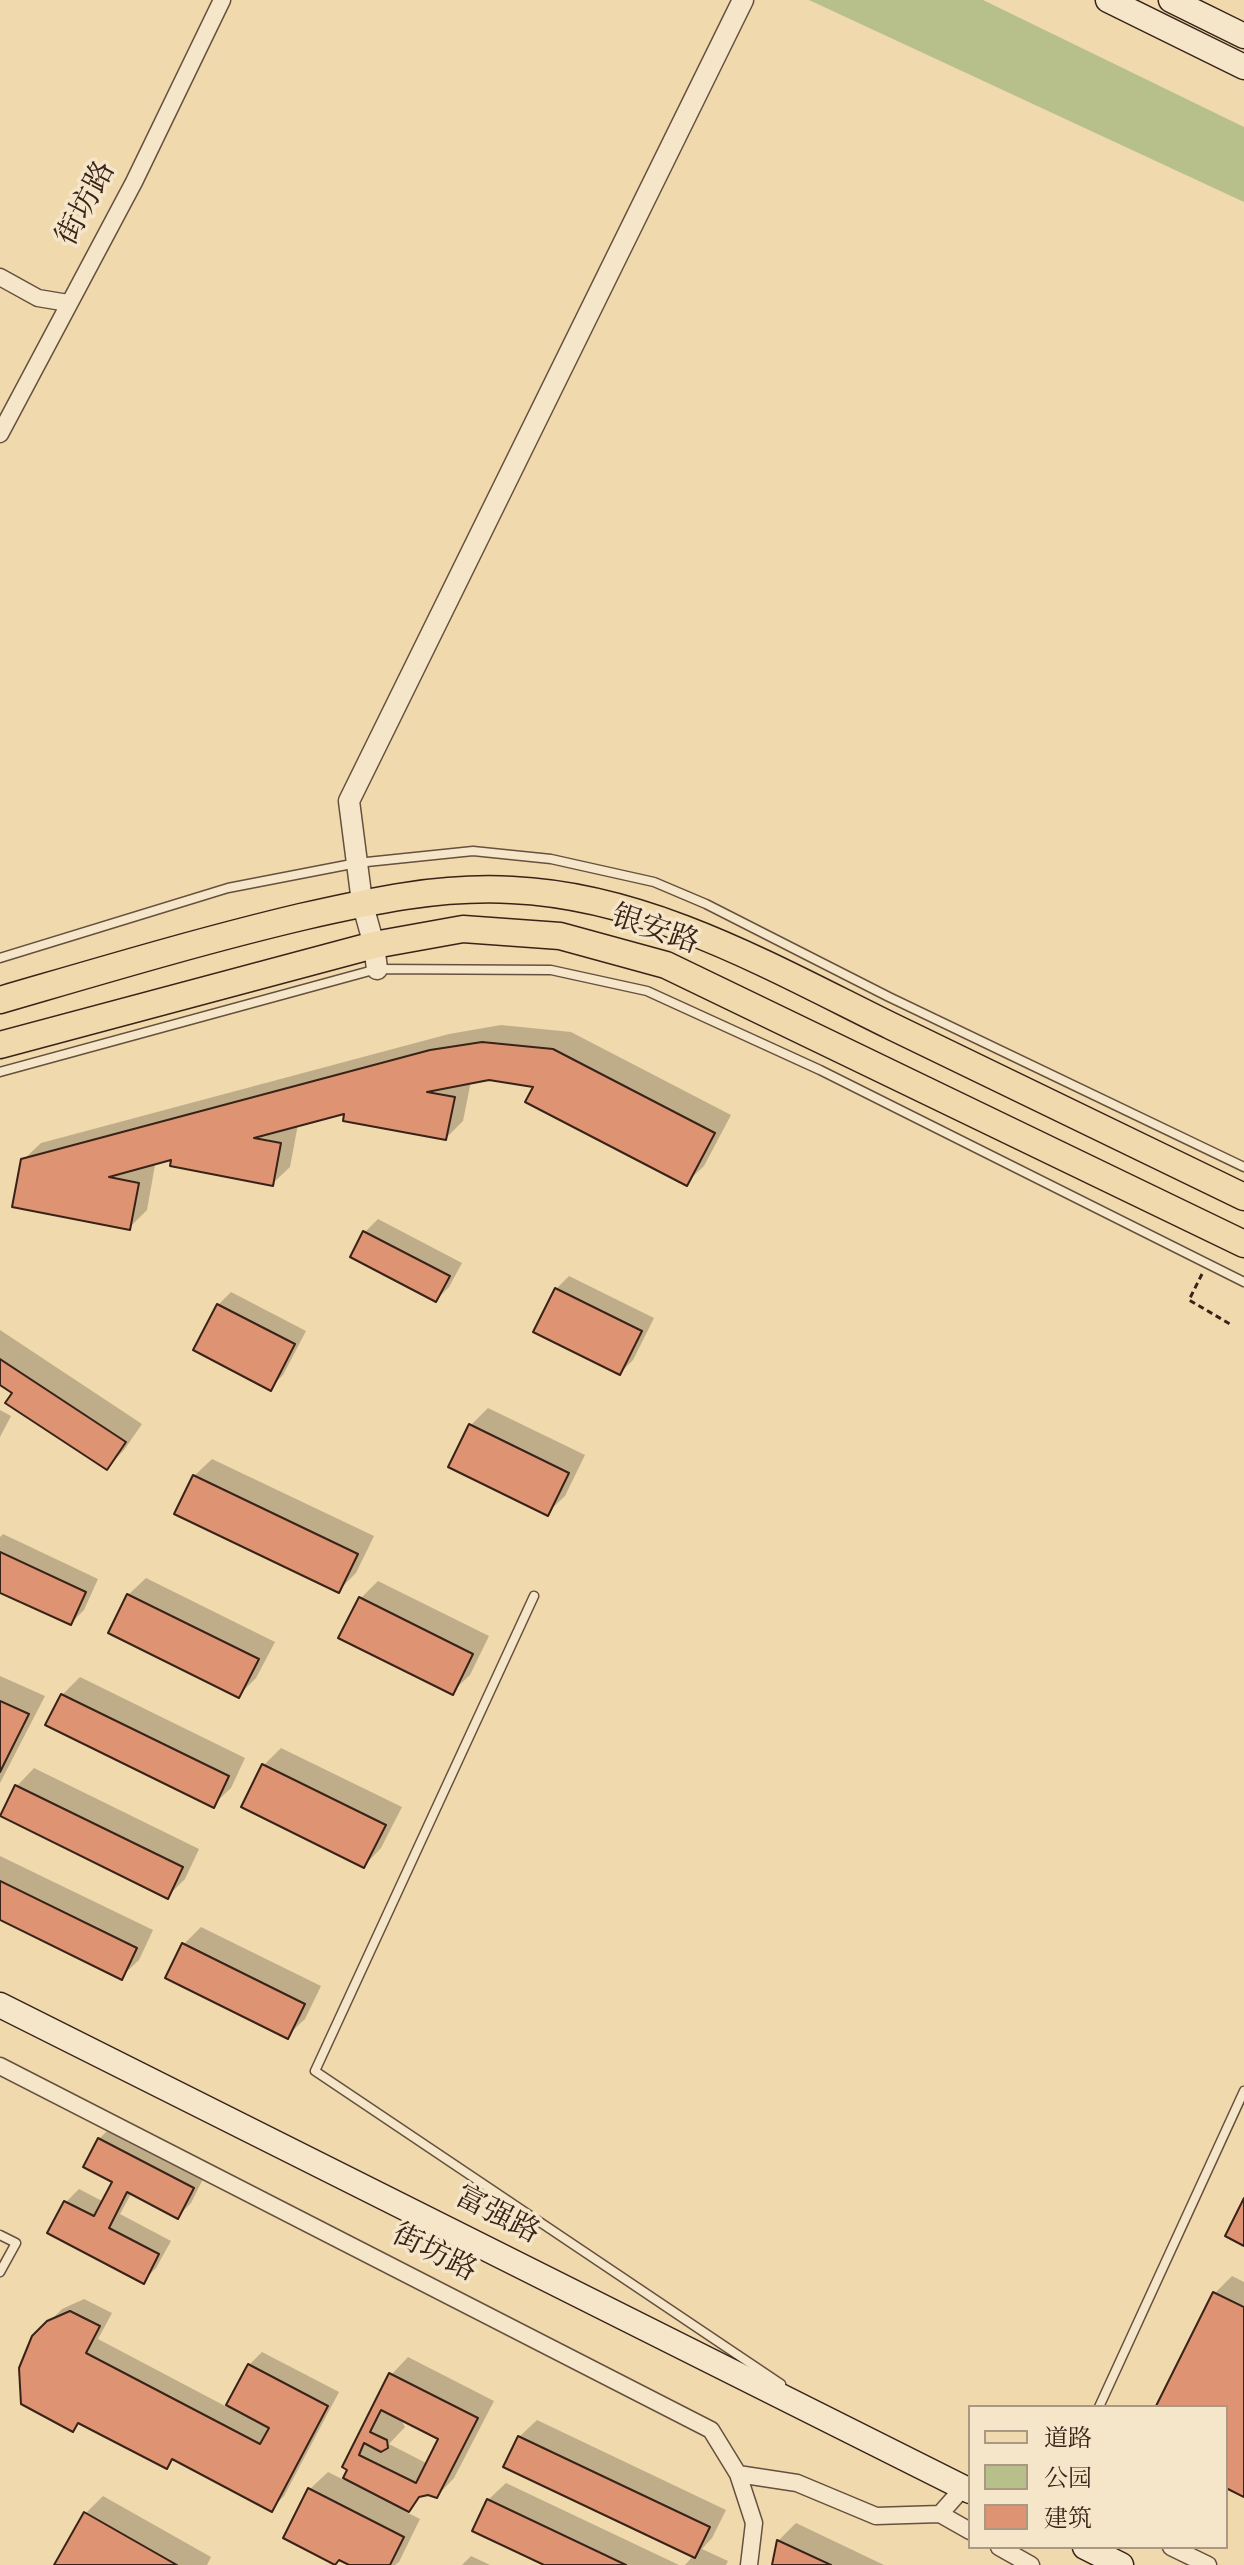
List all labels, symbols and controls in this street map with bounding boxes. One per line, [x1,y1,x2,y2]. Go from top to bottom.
street label: 街坊路 [52,157,126,253]
street label: 银安路 [606,901,702,965]
street label: 富强路 [448,2182,544,2254]
street label: 街坊路 [385,2220,481,2292]
legend [968,2405,1228,2549]
text: 道路 [1044,2423,1092,2457]
text: 公园 [1044,2463,1092,2497]
text: 建筑 [1044,2503,1092,2537]

